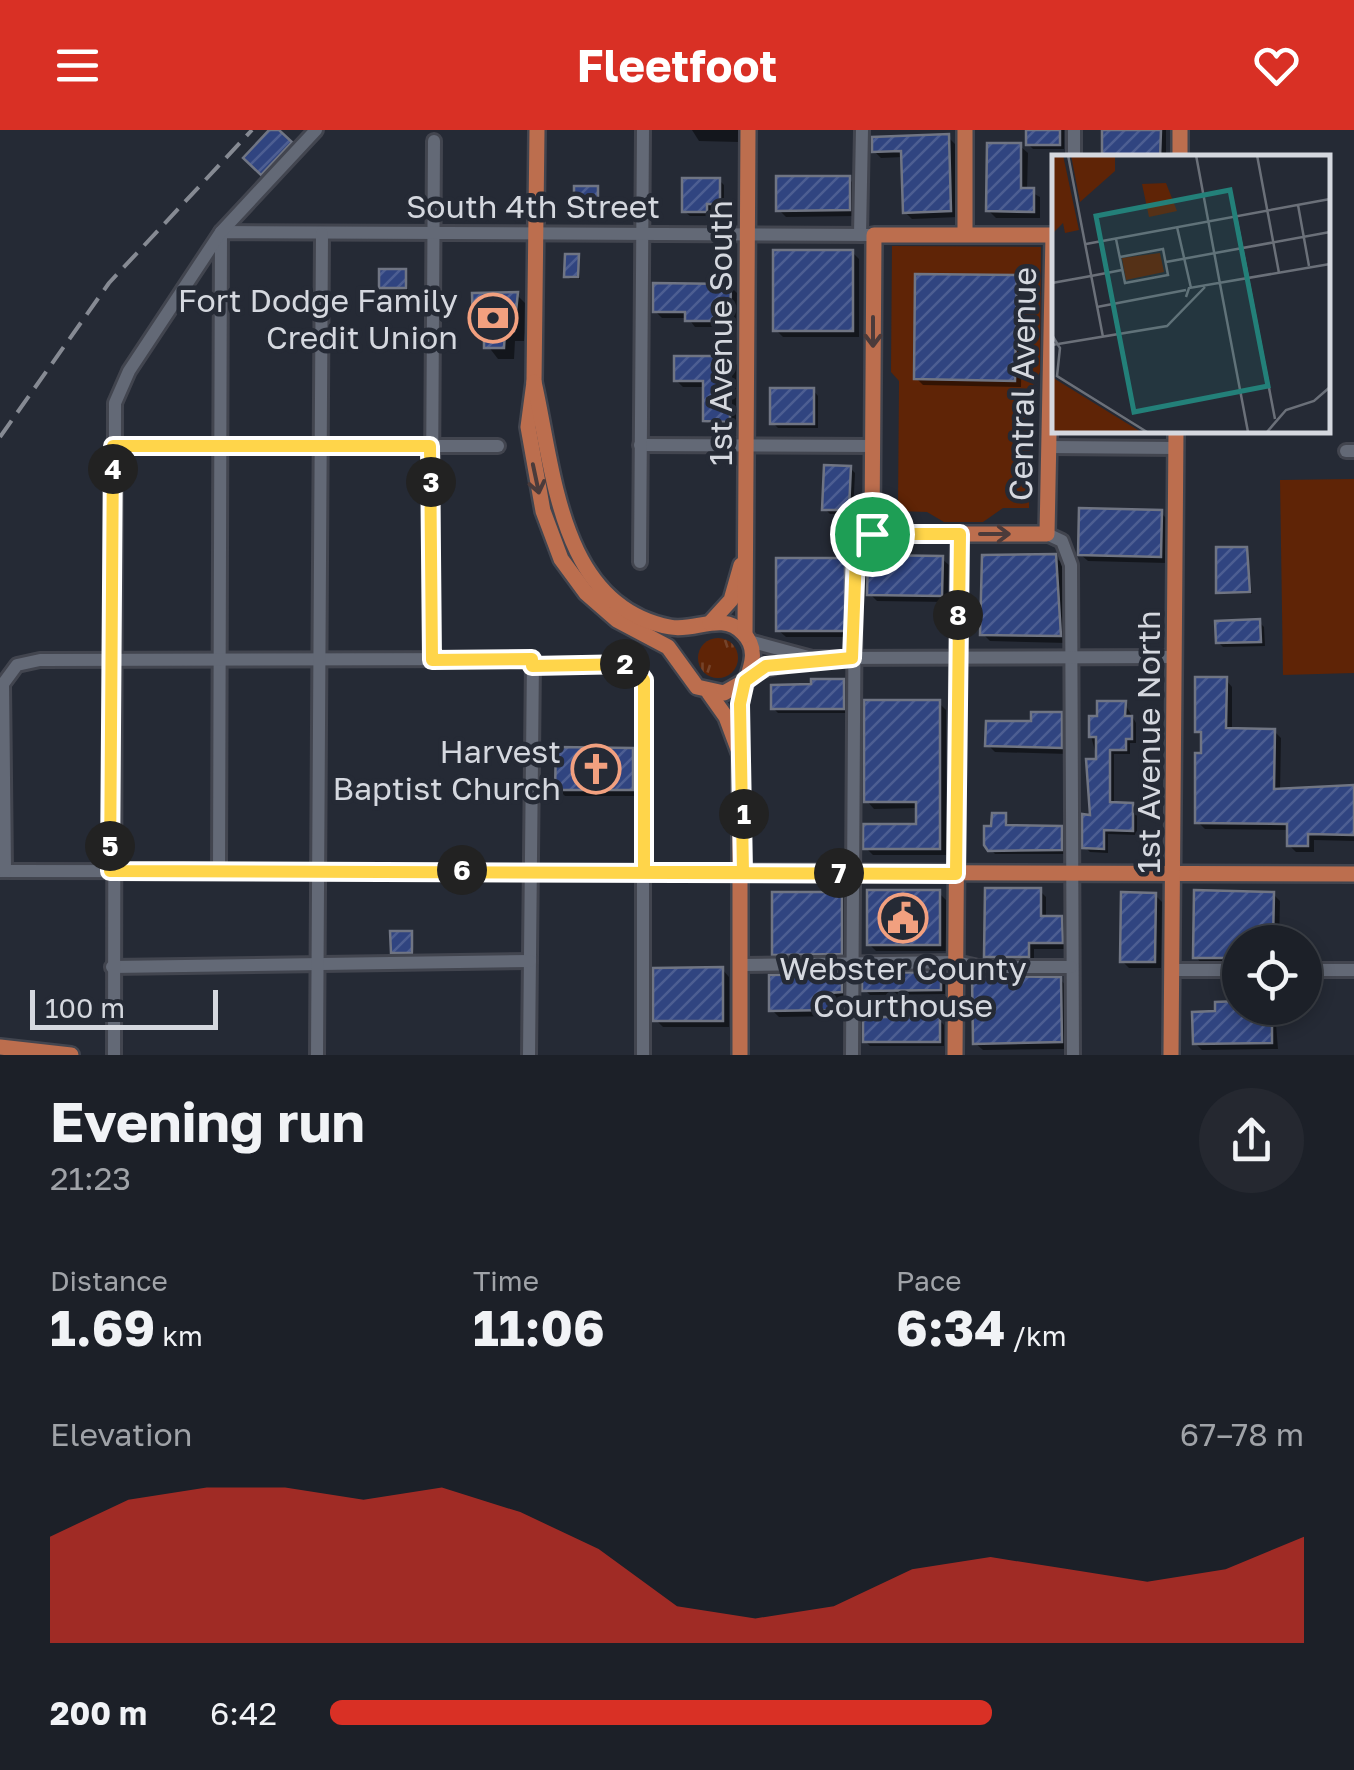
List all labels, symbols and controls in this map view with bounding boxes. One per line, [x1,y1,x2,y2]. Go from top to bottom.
icon: menu [50,38,105,93]
text: Fleetfoot [577,38,777,92]
icon: heart [1249,38,1304,93]
inset map [1052,155,1329,432]
street label: South 4th Street [406,187,660,225]
street label: 1st Avenue South [701,200,739,466]
street label: Central Avenue [1001,267,1043,501]
place label: Fort Dodge Family Credit Union [178,281,458,356]
bank icon: Fort Dodge Family Credit Union [467,292,519,344]
one-way arrow [864,316,882,348]
pin: 4 [88,444,138,494]
text: 4 [104,452,122,485]
pin: 3 [406,457,456,507]
one-way arrow [527,462,546,494]
text: 3 [422,465,440,498]
pin [830,492,915,577]
icon: arrive [845,507,900,562]
one-way arrow [978,524,1010,544]
pin: 8 [933,590,983,640]
text: 8 [949,598,967,631]
street label: 1st Avenue North [1129,610,1167,874]
pin: 2 [600,639,650,689]
text: 2 [616,647,634,680]
place label: Harvest Baptist Church [333,732,561,807]
church icon: Harvest Baptist Church [570,743,622,795]
pin: 1 [719,789,769,839]
text: 1 [737,797,751,830]
pin: 5 [85,821,135,871]
text: 5 [101,829,119,862]
pin: 6 [437,845,487,895]
pin: 7 [814,848,864,898]
text: 6 [453,853,471,886]
text: 7 [831,856,847,889]
public building icon: Webster County Courthouse [877,892,929,944]
map controls [1222,925,1322,1025]
button: locate [1222,925,1322,1025]
place label: Webster County Courthouse [779,949,1027,1024]
scale bar [30,985,218,1030]
text: 100 m [45,991,125,1024]
text: Evening run [50,1088,365,1154]
button: share [1199,1088,1304,1193]
text: 21:23 [50,1159,131,1197]
text: Distance [50,1264,168,1297]
text: Time [473,1264,539,1297]
text: Pace [896,1264,961,1297]
text: 1.69 [50,1297,155,1357]
text: 11:06 [473,1297,605,1357]
text: 6:34 [896,1297,1006,1357]
text: km [155,1319,203,1352]
text: /km [1006,1319,1067,1352]
text: Elevation [50,1415,192,1453]
text: 67–78 m [1180,1415,1304,1453]
text: 200 m [50,1694,147,1732]
text: 6:42 [210,1694,277,1732]

